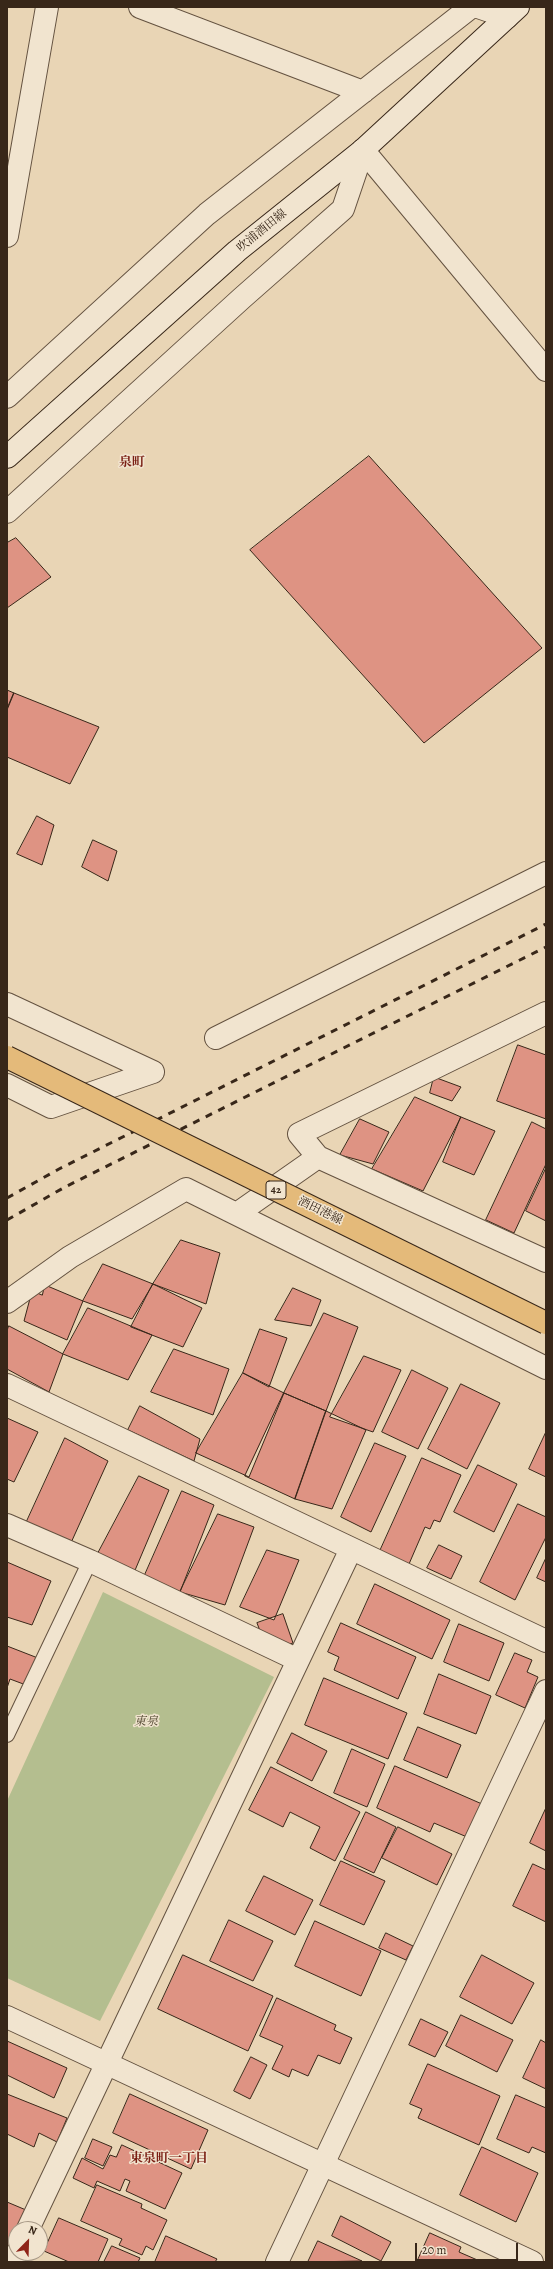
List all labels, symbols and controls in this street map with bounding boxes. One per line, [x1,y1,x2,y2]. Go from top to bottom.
street label: 吹浦酒田線 [234,207,290,255]
district label: 泉町 [119,455,145,471]
road number: 42 [266,1181,286,1199]
street label: 酒田港線 [295,1194,345,1228]
park label: 東泉 [134,1715,158,1729]
district label: 東泉町一丁目 [130,2151,208,2167]
north arrow [8,2221,48,2261]
text: N [26,2222,39,2239]
scale bar [417,2235,520,2261]
text: 20 m [422,2242,446,2258]

